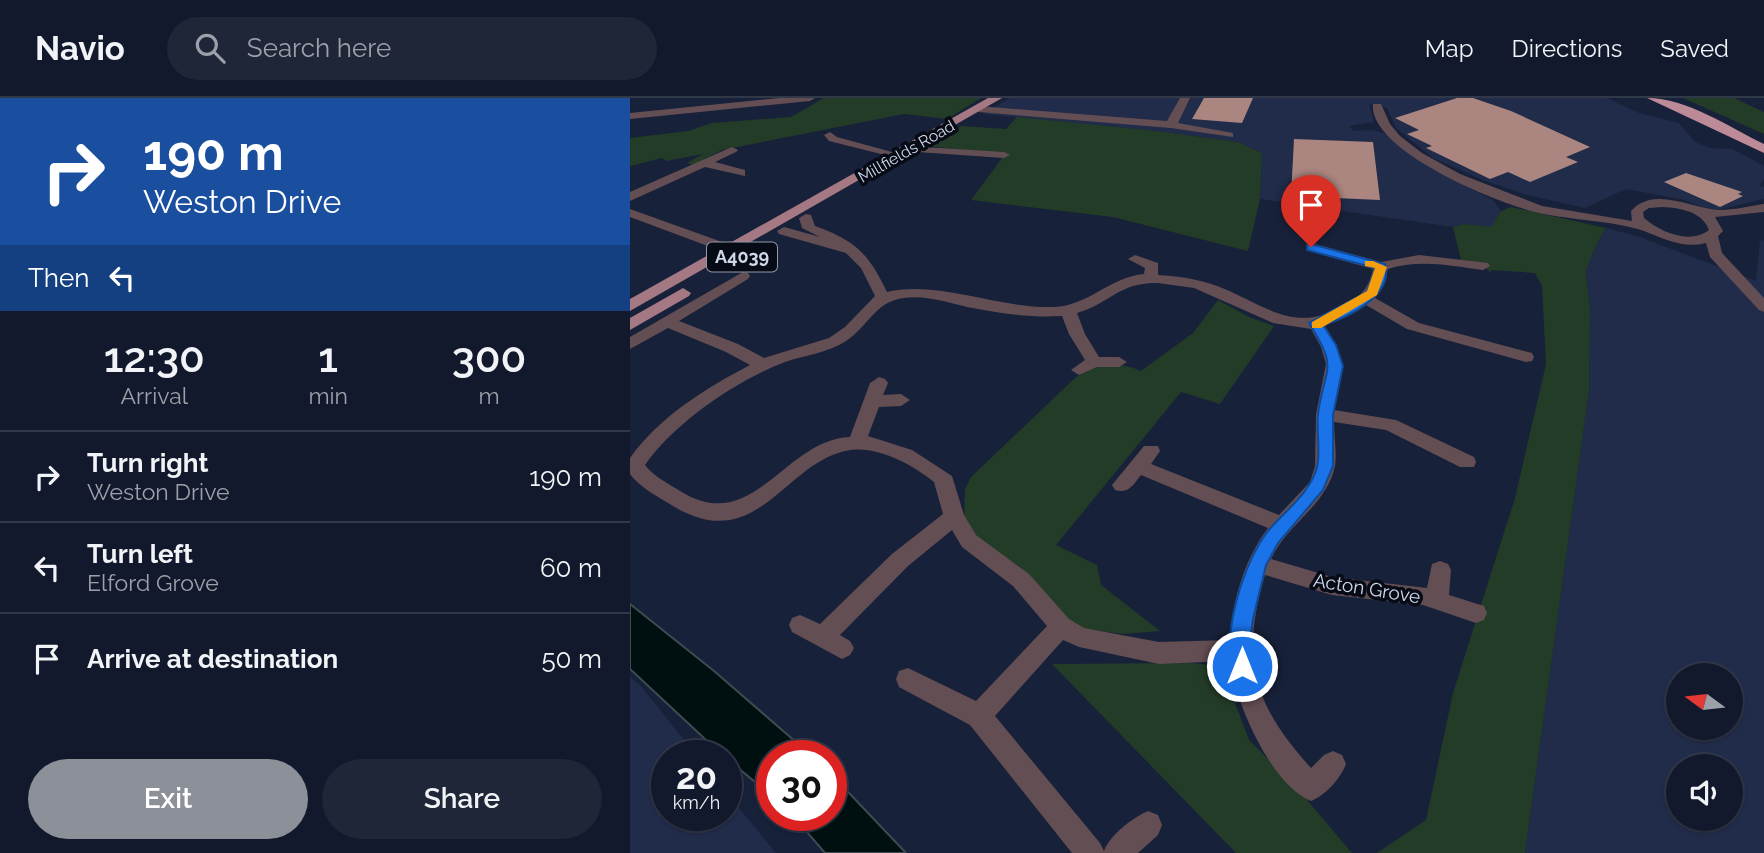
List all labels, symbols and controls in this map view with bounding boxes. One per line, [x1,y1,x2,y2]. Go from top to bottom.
search box [167,17,657,80]
text: Navio [35,29,125,68]
icon: search [191,29,229,67]
text: Search here [247,33,391,63]
text: Map [1425,34,1474,63]
text: Directions [1512,34,1622,63]
text: Saved [1660,34,1729,63]
street label: Millfields Road [855,116,958,187]
text: 190 m [143,124,284,181]
icon: right [28,126,119,217]
pin [1281,175,1341,247]
text: Weston Drive [143,183,341,220]
icon: arrive [1292,186,1330,224]
road number: A4039 [707,242,777,272]
icon: left [103,259,141,297]
text: Then [28,263,89,293]
text: 12:30 [104,333,205,382]
text: 1 [318,333,338,382]
text: 300 [452,333,526,382]
text: Arrival [120,382,188,409]
text: min [308,382,348,409]
text: m [478,382,500,409]
text: Turn right [87,448,208,478]
icon: right [28,458,66,496]
text: 190 m [529,462,602,492]
text: Weston Drive [87,478,229,505]
text: Turn left [87,539,193,569]
icon: left [28,549,66,587]
text: 60 m [540,553,602,583]
text: Elford Grove [87,569,219,596]
street label: Acton Grove [1312,569,1422,607]
position arrow [1205,629,1279,703]
icon: arrive [28,640,66,678]
text: Arrive at destination [87,644,338,674]
text: 50 m [541,644,602,674]
north arrow [1666,663,1743,740]
map controls [1666,663,1743,831]
speed limit sign: 30 [756,740,847,831]
button: sound [1666,754,1743,831]
text: 20 [676,756,717,797]
button: Exit [28,759,308,839]
button: Share [322,759,602,839]
text: km/h [673,792,720,813]

